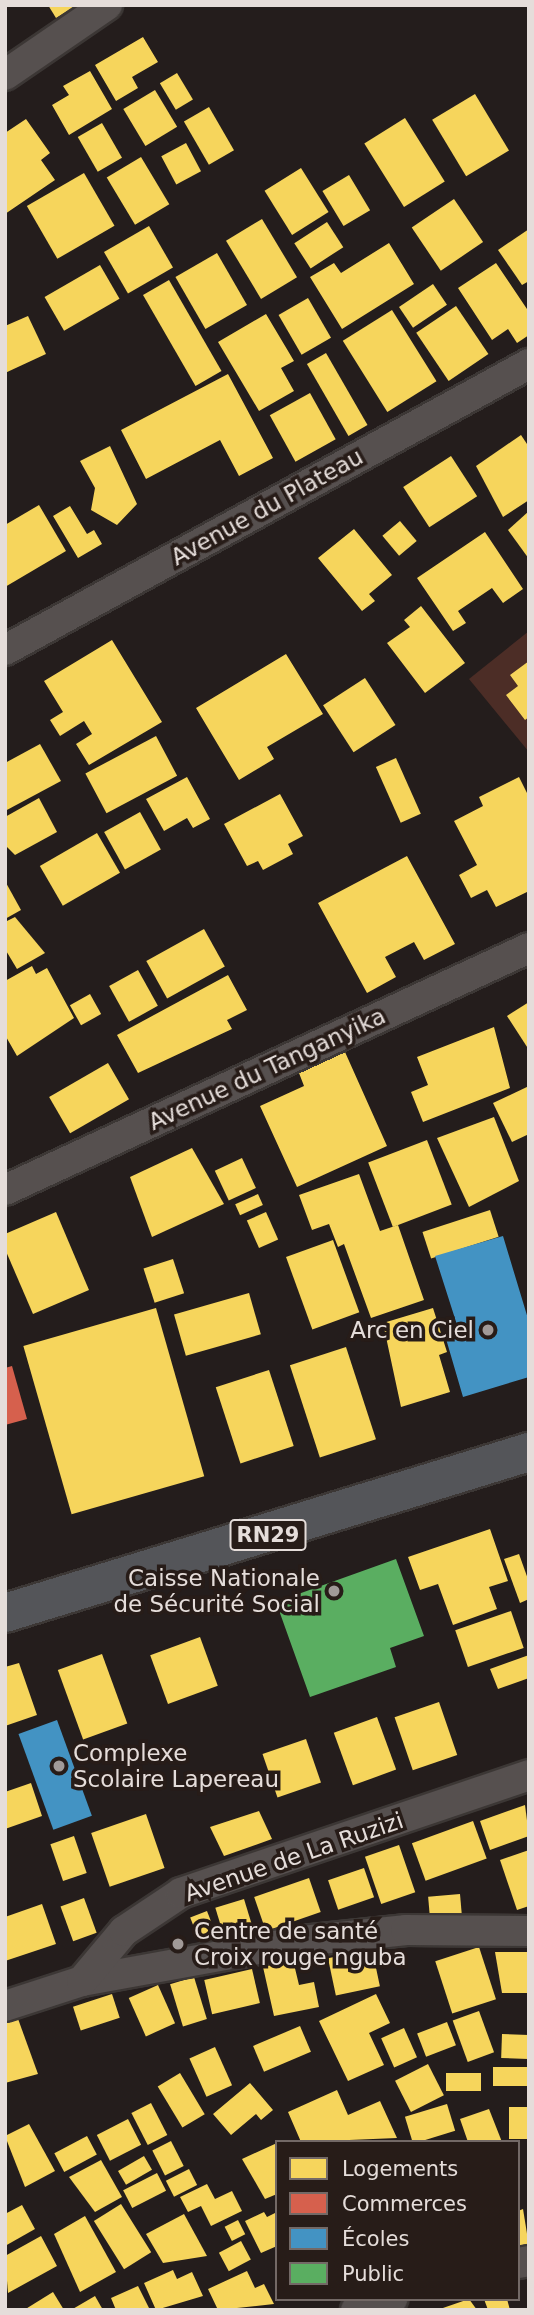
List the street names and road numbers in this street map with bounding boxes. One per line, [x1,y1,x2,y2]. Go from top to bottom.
street label: Avenue du Plateau [166,443,368,571]
street label: Avenue du Tanganyika [144,1002,390,1136]
road number: RN29 [230,1518,306,1552]
street label: Avenue de La Ruzizi [181,1807,407,1907]

